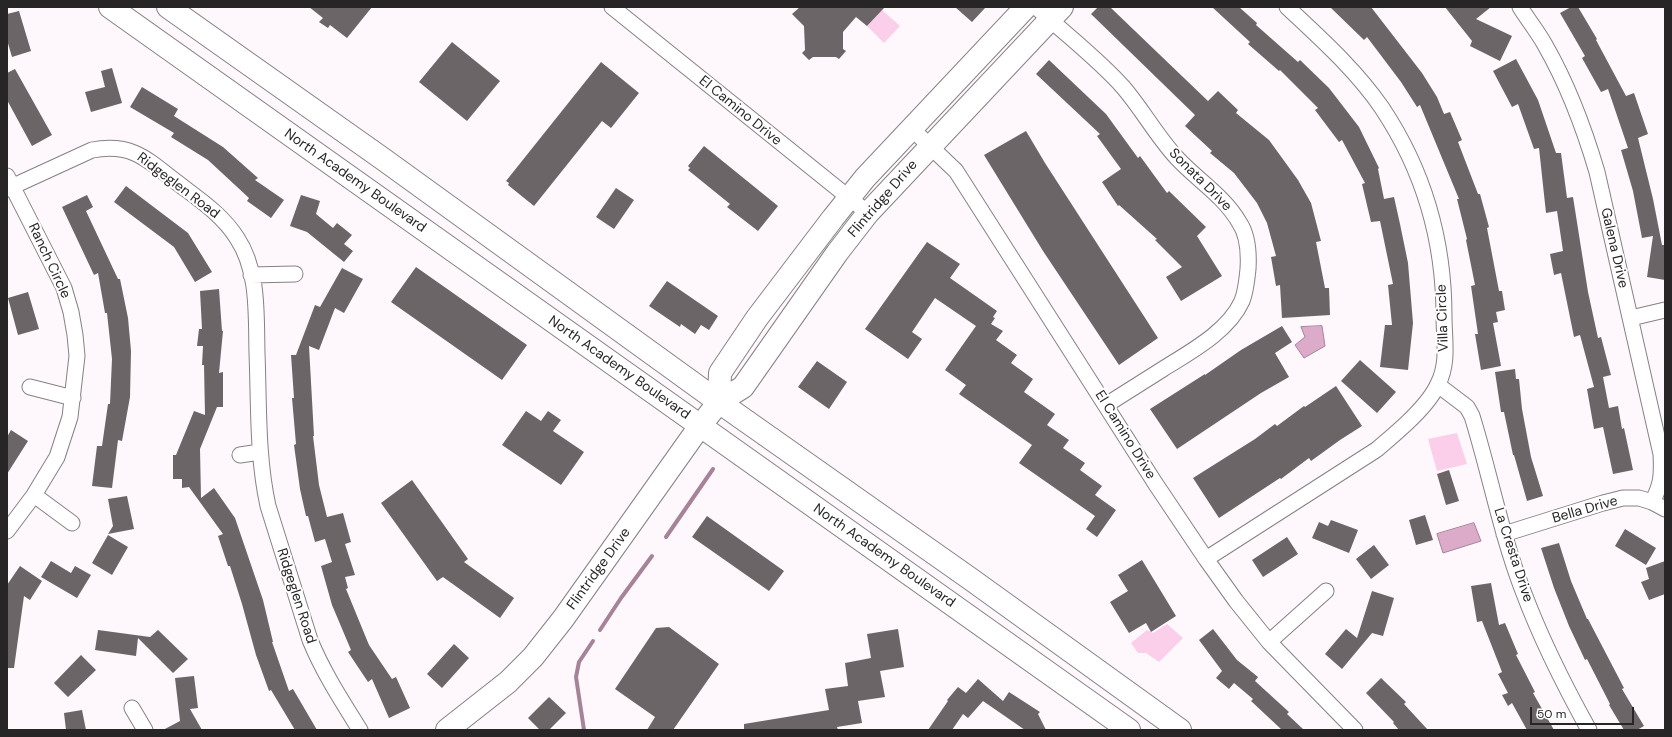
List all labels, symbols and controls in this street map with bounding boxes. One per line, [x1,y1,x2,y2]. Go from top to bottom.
street label: El Camino Drive [695,73,785,149]
street label: North Academy Boulevard [281,126,429,236]
street label: Sonata Drive [1165,145,1235,215]
street label: Ridgeglen Road [133,149,223,223]
street label: Flintridge Drive [845,157,921,241]
street label: Galena Drive [1597,206,1631,290]
street label: Ranch Circle [24,221,74,301]
street label: Villa Circle [1433,284,1453,352]
street label: North Academy Boulevard [545,313,693,423]
street label: El Camino Drive [1091,388,1159,482]
street label: Bella Drive [1550,493,1620,527]
street label: North Academy Boulevard [810,501,958,611]
street label: La Cresta Drive [1490,506,1536,604]
street label: Flintridge Drive [564,525,634,613]
street label: Ridgeglen Road [273,546,319,646]
scale bar [1532,699,1636,725]
text: 50 m [1537,706,1566,722]

